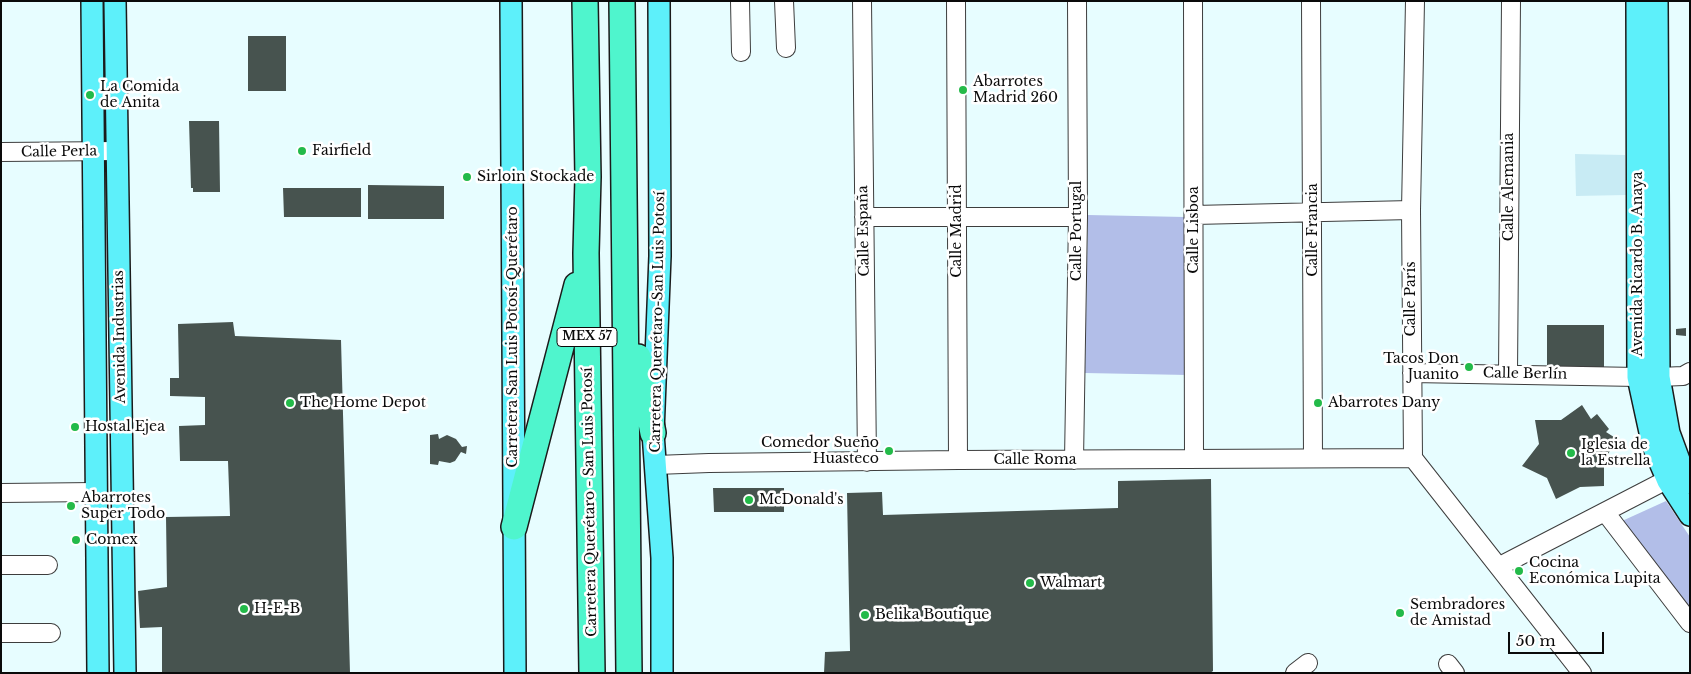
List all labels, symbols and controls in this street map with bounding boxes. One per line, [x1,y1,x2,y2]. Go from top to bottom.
place label: Abarrotes Madrid 260 [973,74,1058,106]
place label: La Comida de Anita [100,79,179,111]
marker: Abarrotes Madrid 260 [957,84,969,96]
marker: La Comida de Anita [84,89,96,101]
street label: Calle Alemania [1501,133,1517,241]
street label: Calle Perla [21,143,97,161]
place label: Fairfield [312,143,371,159]
marker: Fairfield [296,145,308,157]
place label: Sirloin Stockade [477,169,594,185]
marker: Sirloin Stockade [461,171,473,183]
street label: Avenida Ricardo B. Anaya [1630,171,1646,357]
street label: Calle Portugal [1069,181,1085,281]
street label: Calle Francia [1305,183,1321,277]
street label: Calle Madrid [949,184,965,278]
street label: Calle España [855,185,873,277]
street label: Calle Lisboa [1186,186,1202,274]
street label: Carretera Querétaro-San Luis Potosí [647,191,669,453]
street label: Carretera San Luis Potosí-Querétaro [505,206,521,468]
street label: Calle París [1403,261,1419,337]
street label: Avenida Industrias [110,270,130,404]
road number: MEX 57 [557,328,617,347]
place label: Tacos Don Juanito [1383,351,1459,384]
marker: Tacos Don Juanito [1463,361,1475,373]
street label: Calle Berlín [1483,365,1567,383]
street label: Carretera Querétaro - San Luis Potosí [579,367,601,637]
place label: The Home Depot [300,395,426,411]
place label: Abarrotes Dany [1328,395,1440,411]
marker: The Home Depot [284,397,296,409]
marker: Abarrotes Dany [1312,397,1324,409]
place label: Hostal Ejea [85,419,165,435]
marker: Hostal Ejea [69,421,81,433]
place label: Comedor Sueño Huasteco [761,435,879,468]
place label: Iglesia de la Estrella [1581,437,1651,470]
marker: Comedor Sueño Huasteco [883,445,895,457]
marker: Iglesia de la Estrella [1565,447,1577,459]
street label: Calle Roma [994,452,1076,468]
place label: Abarrotes Super Todo [81,490,165,522]
place label: McDonald's [759,492,844,508]
marker: McDonald's [743,494,755,506]
marker: Abarrotes Super Todo [65,500,77,512]
place label: Comex [86,532,138,548]
marker: Comex [70,534,82,546]
place label: Cocina Económica Lupita [1529,555,1661,588]
marker: Cocina Económica Lupita [1513,565,1525,577]
place label: Walmart [1040,575,1102,591]
marker: Walmart [1024,577,1036,589]
place label: Sembradores de Amistad [1410,597,1505,630]
place label: H-E-B [254,601,300,617]
marker: H-E-B [238,603,250,615]
place label: Belika Boutique [875,607,989,623]
marker: Sembradores de Amistad [1394,607,1406,619]
marker: Belika Boutique [859,609,871,621]
scale bar [1511,622,1607,654]
text: 50 m [1516,631,1556,650]

